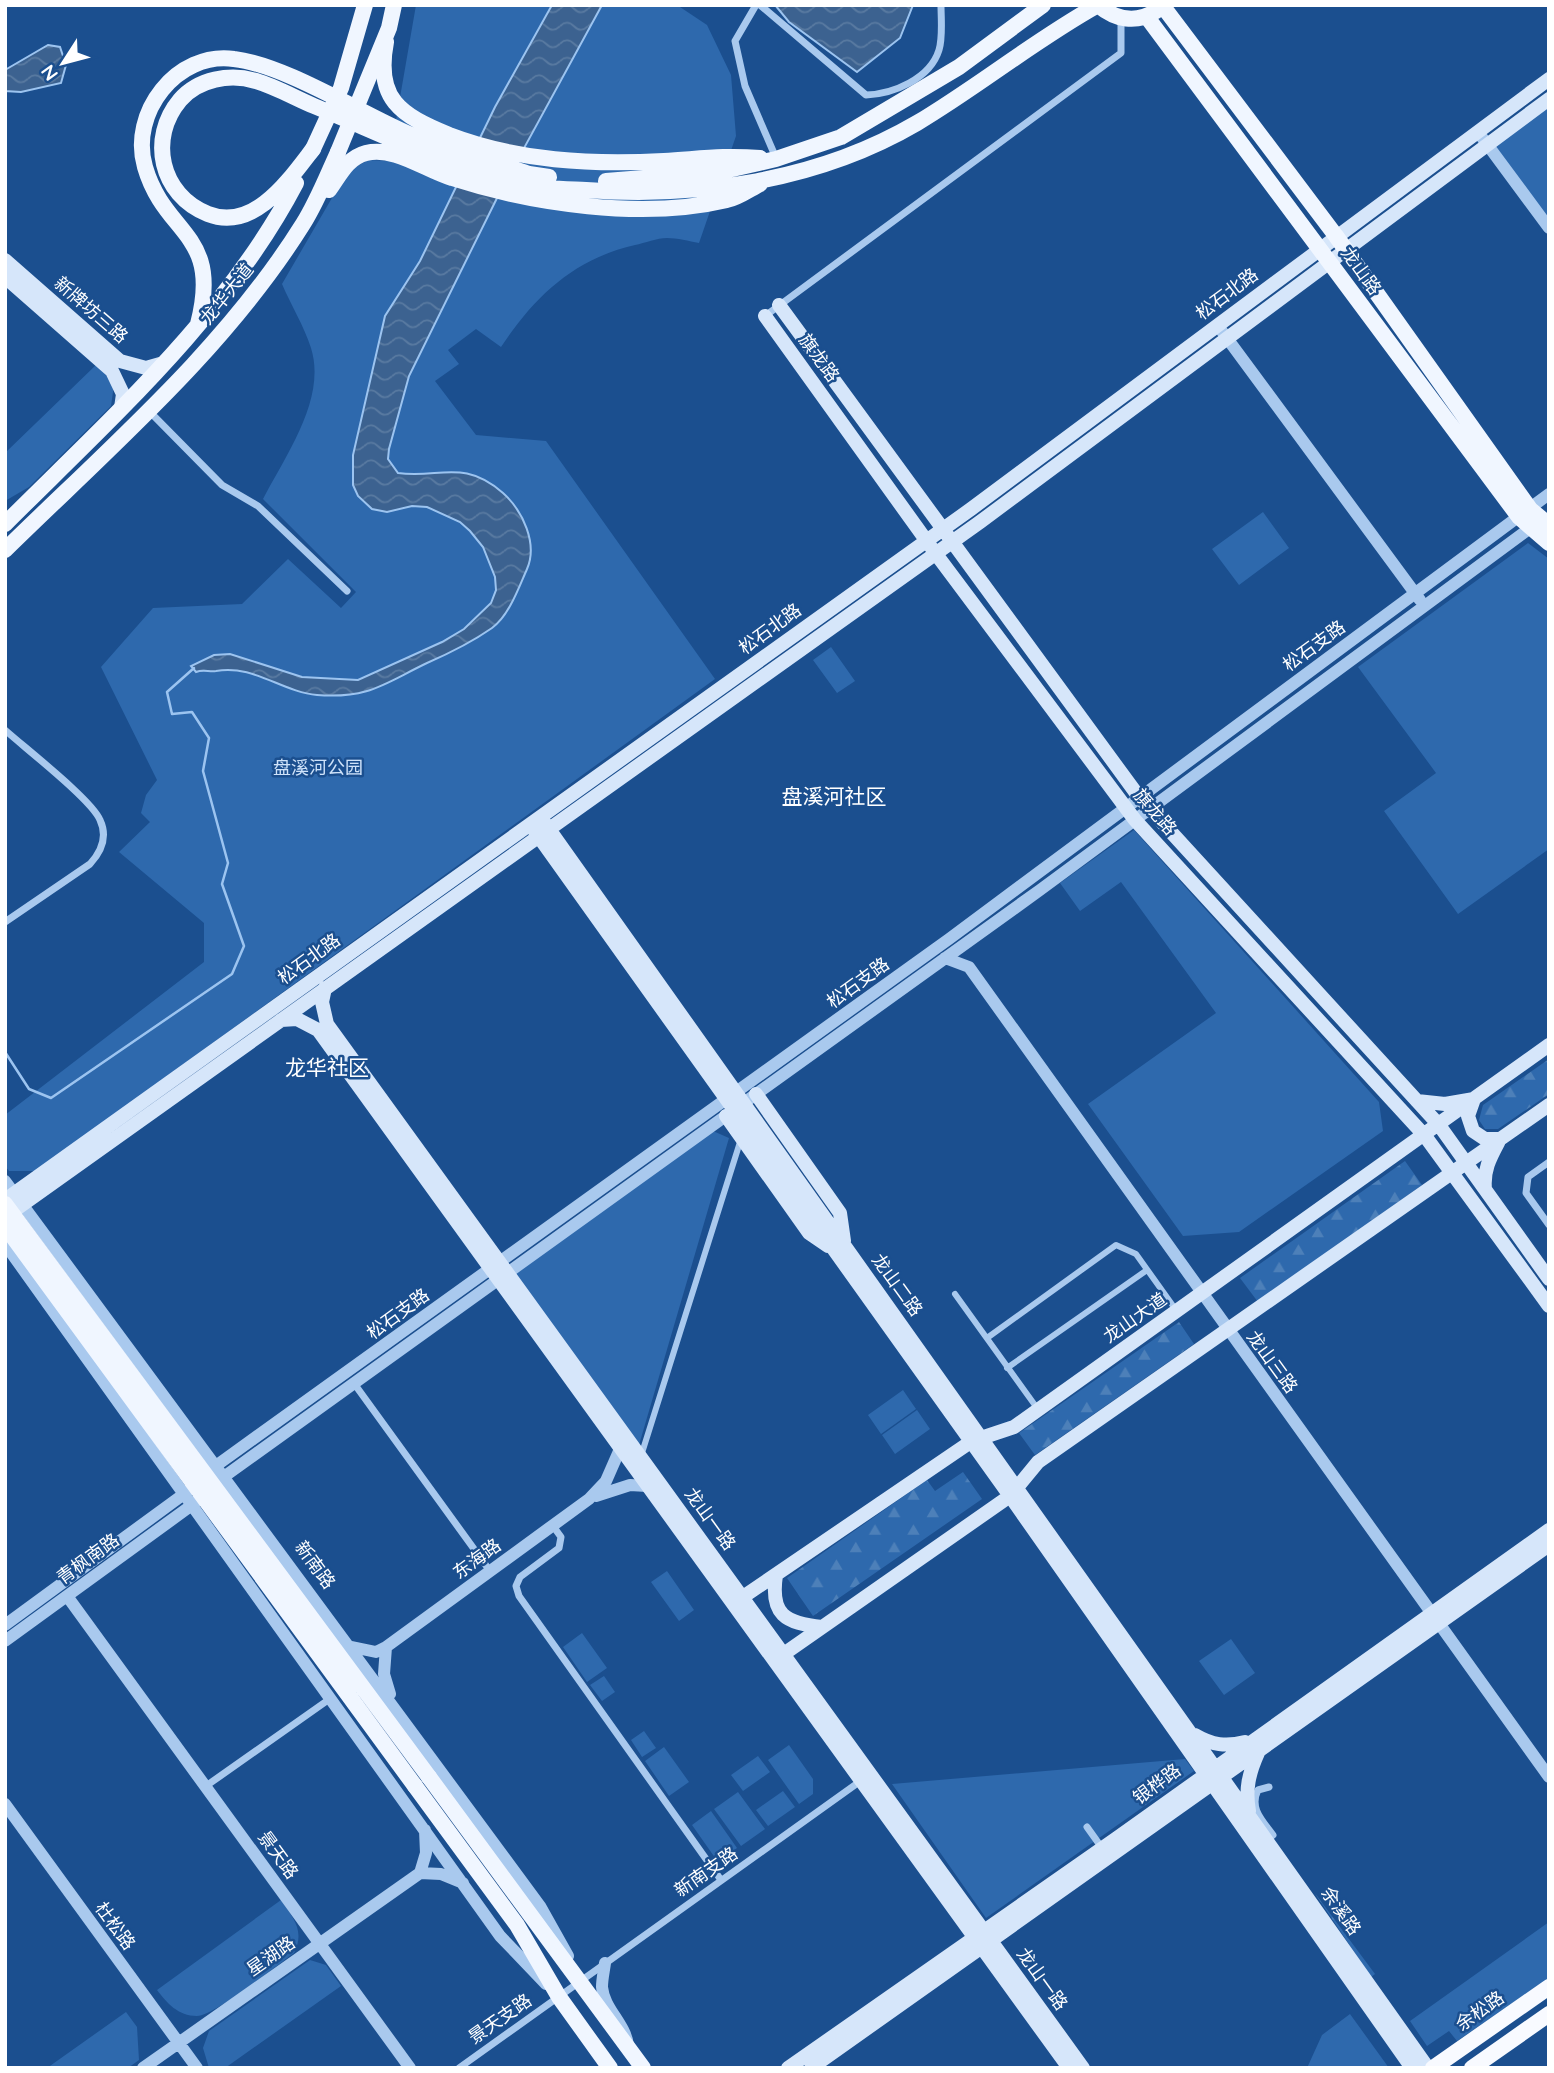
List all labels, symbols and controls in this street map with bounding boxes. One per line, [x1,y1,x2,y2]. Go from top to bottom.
north arrow [28,28,98,98]
text: N [35,60,63,86]
street label: 龙山路 [1336,242,1387,299]
street label: 龙华大道 [195,258,258,329]
street label: 松石北路 [1191,263,1262,324]
street label: 新牌坊三路 [50,271,133,348]
street label: 旗龙路 [794,329,845,386]
street label: 松石北路 [734,598,806,659]
street label: 松石支路 [1278,615,1350,676]
park label: 盘溪河公园 [273,756,363,779]
district label: 盘溪河社区 [782,783,887,809]
street label: 旗龙路 [1129,784,1182,840]
street label: 松石北路 [273,928,345,989]
street label: 松石支路 [822,952,894,1013]
district label: 龙华社区 [285,1054,369,1080]
street label: 龙山二路 [867,1249,928,1321]
street label: 松石支路 [362,1283,434,1344]
street label: 龙山大道 [1099,1288,1171,1348]
street label: 龙山三路 [1242,1326,1303,1398]
street label: 龙山一路 [680,1483,741,1555]
street label: 青枫南路 [52,1528,124,1589]
street label: 东海路 [448,1533,505,1584]
street label: 新南路 [290,1536,341,1593]
street label: 银桦路 [1128,1758,1185,1809]
street label: 景天路 [253,1826,304,1883]
street label: 新南支路 [670,1842,742,1902]
street label: 余溪路 [1317,1882,1366,1939]
street label: 杜松路 [90,1897,141,1954]
street label: 星湖路 [242,1931,299,1980]
street label: 龙山一路 [1012,1943,1073,2015]
street label: 余松路 [1451,1986,1508,2035]
street label: 景天支路 [464,1989,536,2049]

